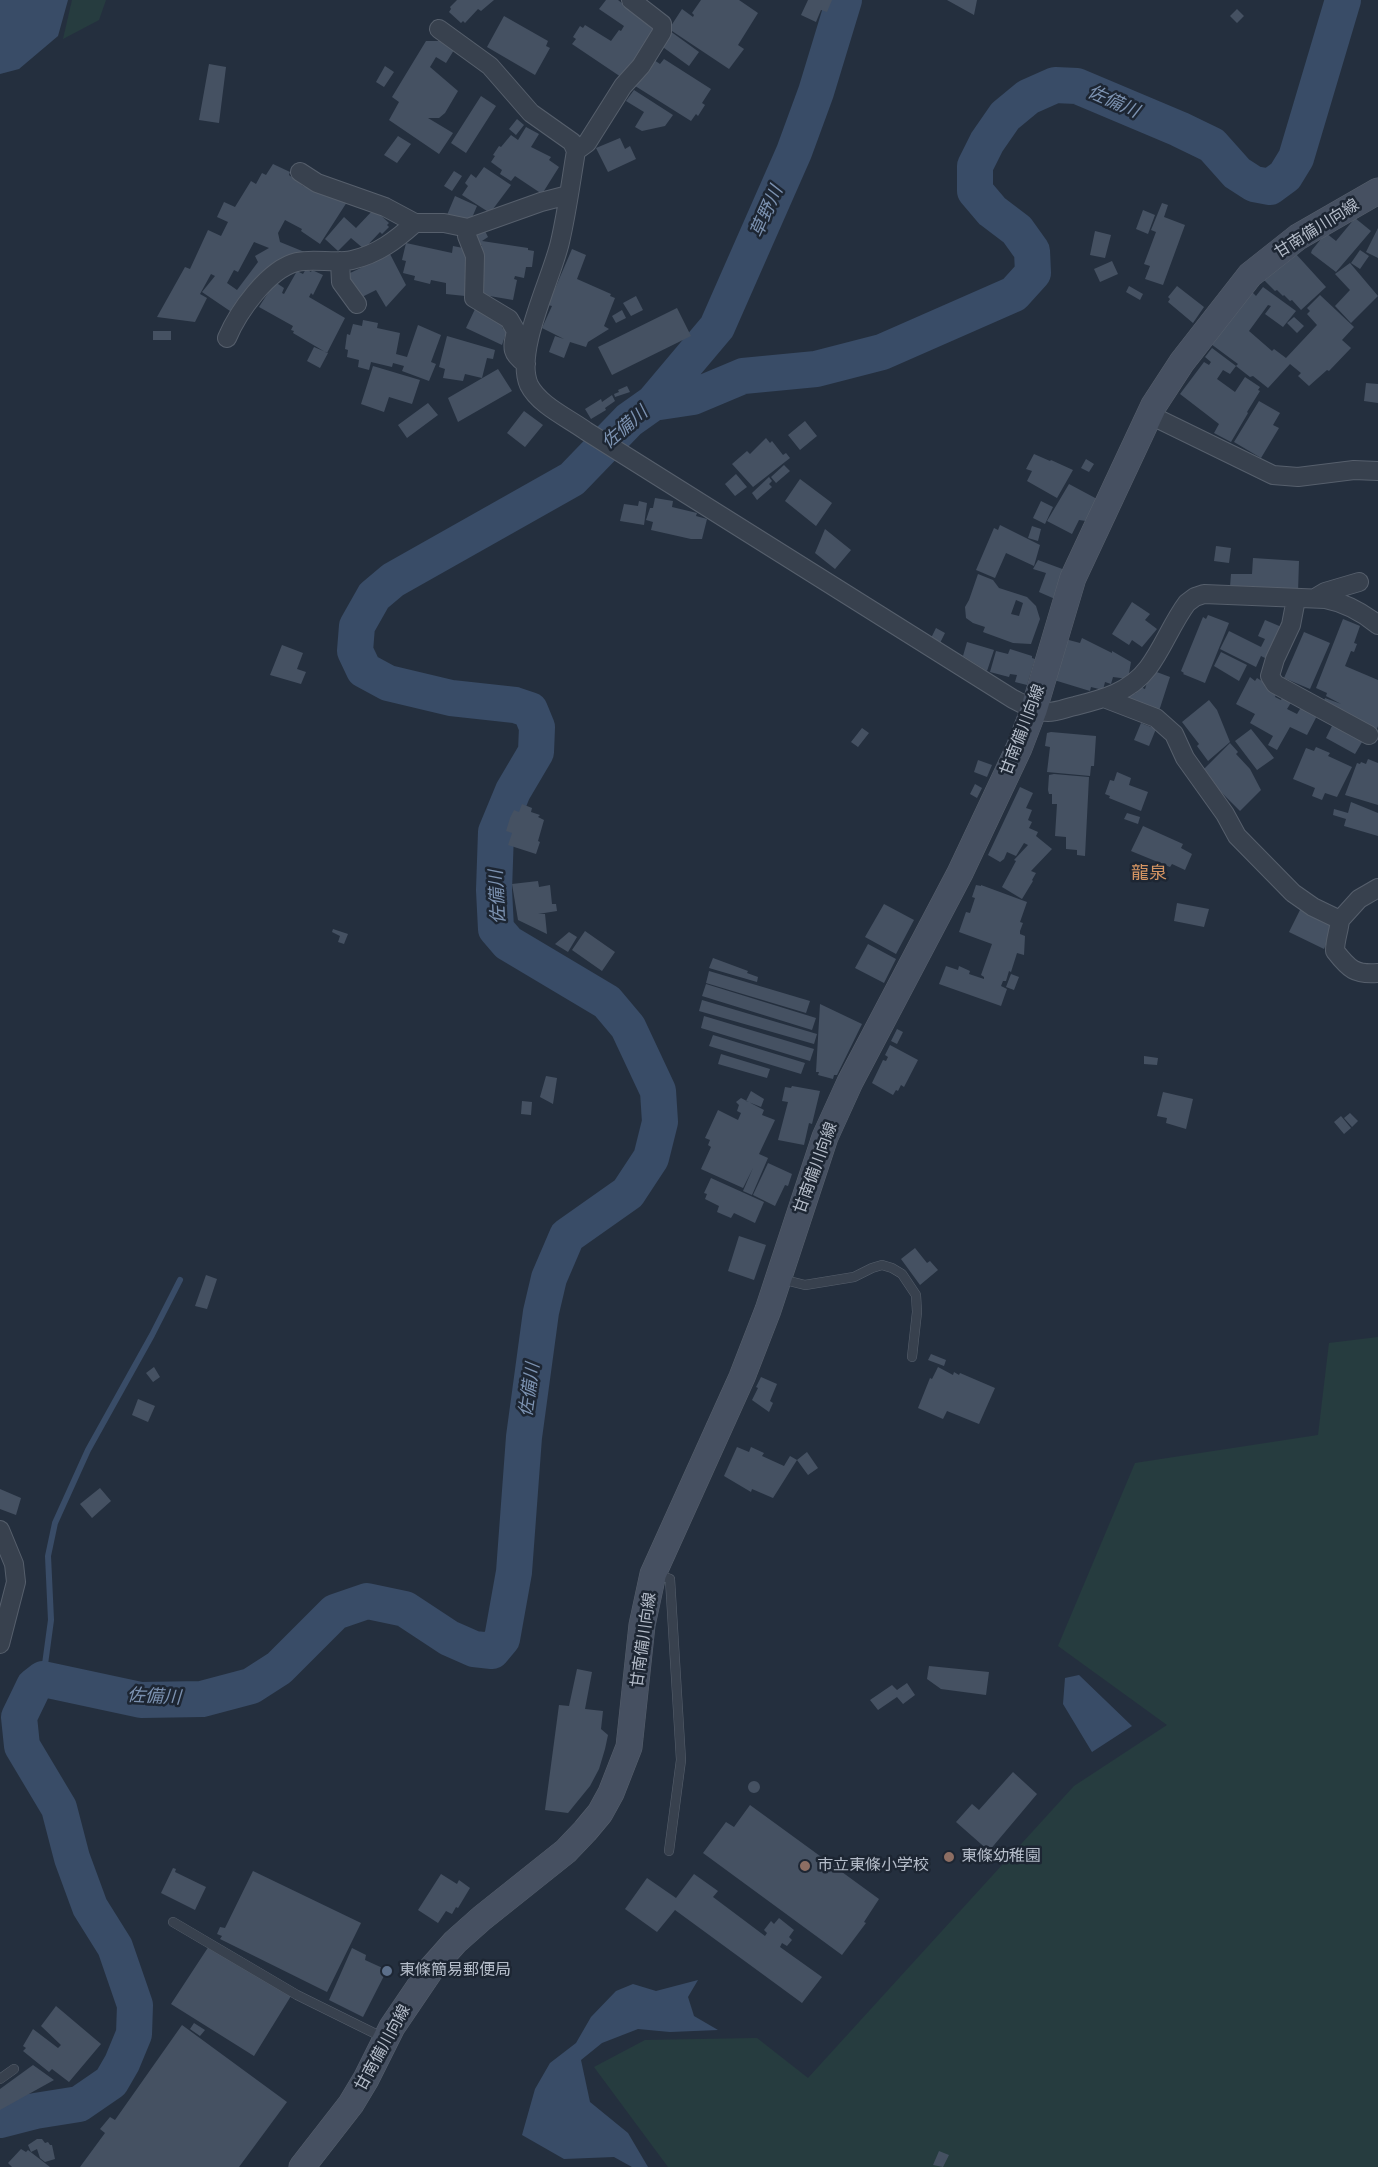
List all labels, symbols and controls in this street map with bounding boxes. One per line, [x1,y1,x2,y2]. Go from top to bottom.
water label: 佐備川 [1084,81,1142,123]
water label: 草野川 [746,183,788,241]
street label: 甘南備川向線 [1271,195,1363,263]
water label: 佐備川 [598,402,652,454]
street label: 甘南備川向線 [997,682,1049,778]
district label: 龍泉 [1131,863,1167,885]
water label: 佐備川 [486,869,510,925]
street label: 甘南備川向線 [791,1120,841,1216]
water label: 佐備川 [516,1362,544,1418]
street label: 甘南備川向線 [628,1591,660,1689]
water label: 佐備川 [126,1685,182,1709]
place label: 東條幼稚園 [961,1847,1041,1867]
marker: 東條幼稚園 [942,1850,956,1864]
place label: 市立東條小学校 [817,1856,929,1876]
marker: 市立東條小学校 [798,1859,812,1873]
place label: 東條簡易郵便局 [399,1961,511,1981]
marker: 東條簡易郵便局 [380,1964,394,1978]
street label: 甘南備川向線 [351,2001,415,2095]

